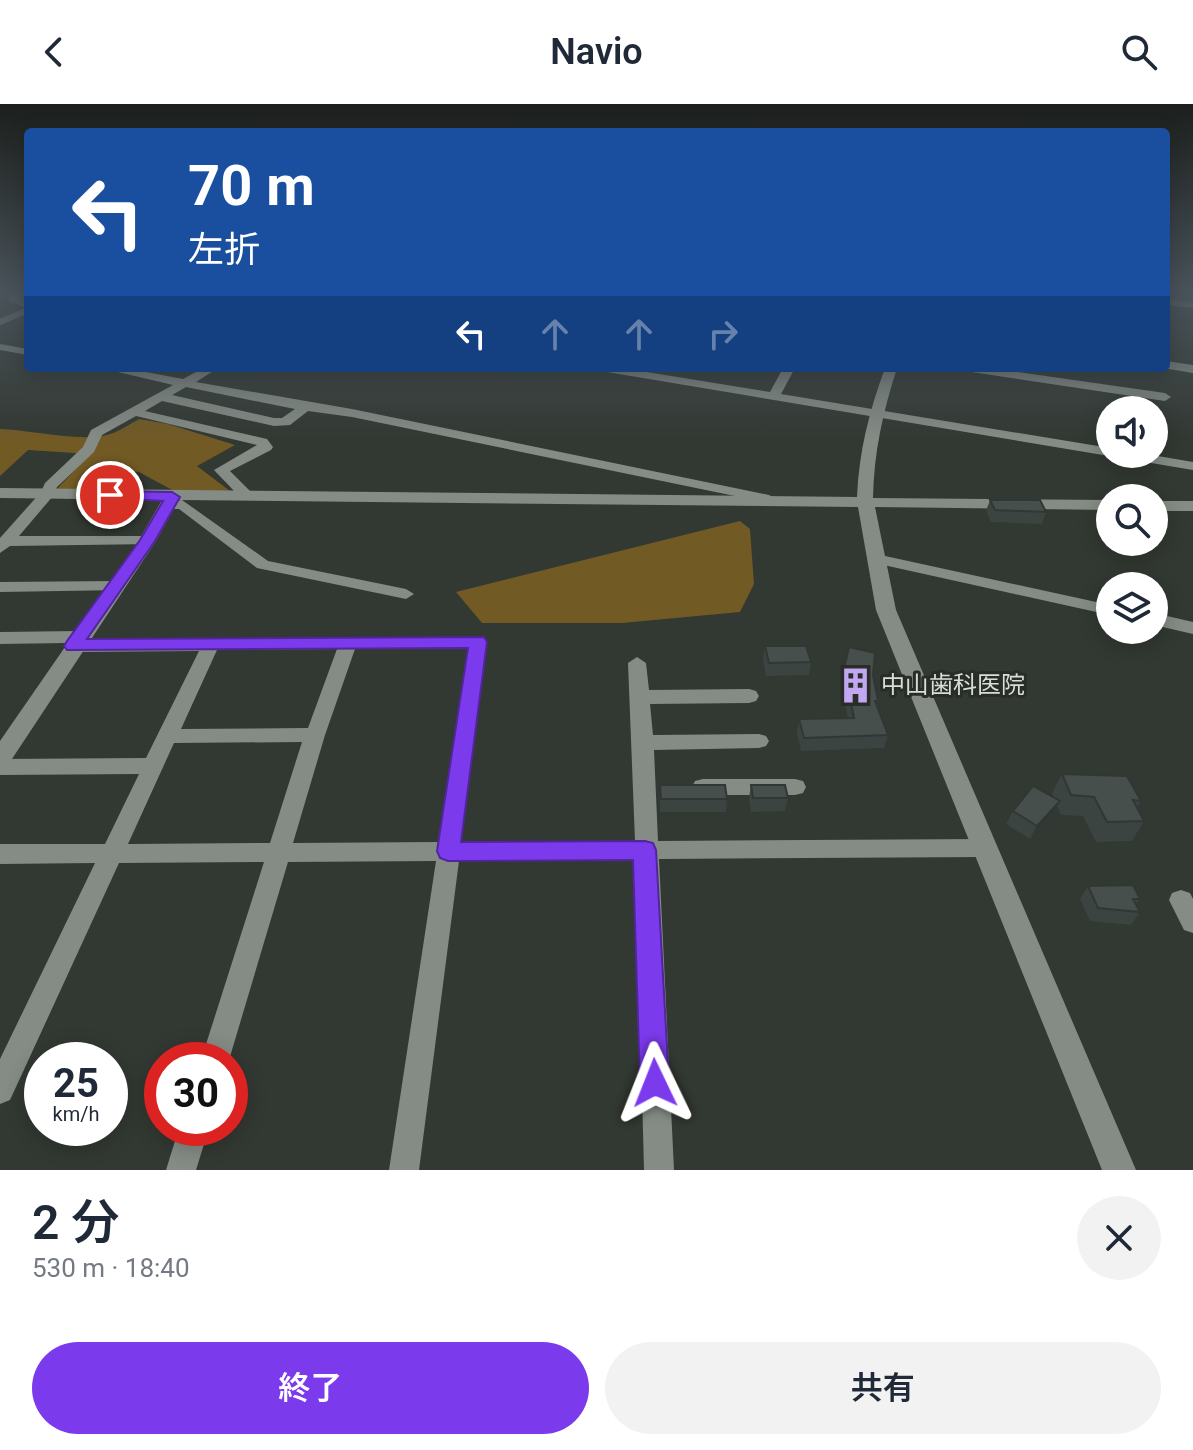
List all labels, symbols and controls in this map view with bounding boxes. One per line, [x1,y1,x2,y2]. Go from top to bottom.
icon: back [32,30,76,74]
icon: search [1117,30,1161,74]
text: Navio [550,31,643,73]
text: 70 m [188,153,315,219]
icon: left [56,160,160,264]
text: 左折 [188,229,260,271]
icon: left [449,312,493,356]
icon: ahead [533,312,577,356]
icon: ahead [617,312,661,356]
icon: right [701,312,745,356]
map controls [1096,396,1168,644]
button: sound [1096,396,1168,468]
pin [76,461,144,529]
icon: arrive [88,473,132,517]
button: search [1096,484,1168,556]
button: layers [1096,572,1168,644]
building icon: 中山歯科医院 [836,666,874,704]
place label: 中山歯科医院 [881,671,1025,699]
position arrow [613,1041,697,1125]
speed limit sign: 30 [144,1042,248,1146]
text: 25 [53,1060,99,1107]
text: km/h [53,1102,99,1126]
text: 2 分 [32,1194,119,1251]
button: close [1077,1196,1161,1280]
text: 530 m · 18:40 [32,1253,190,1283]
button: 終了 [32,1342,589,1434]
button: 共有 [605,1342,1161,1434]

